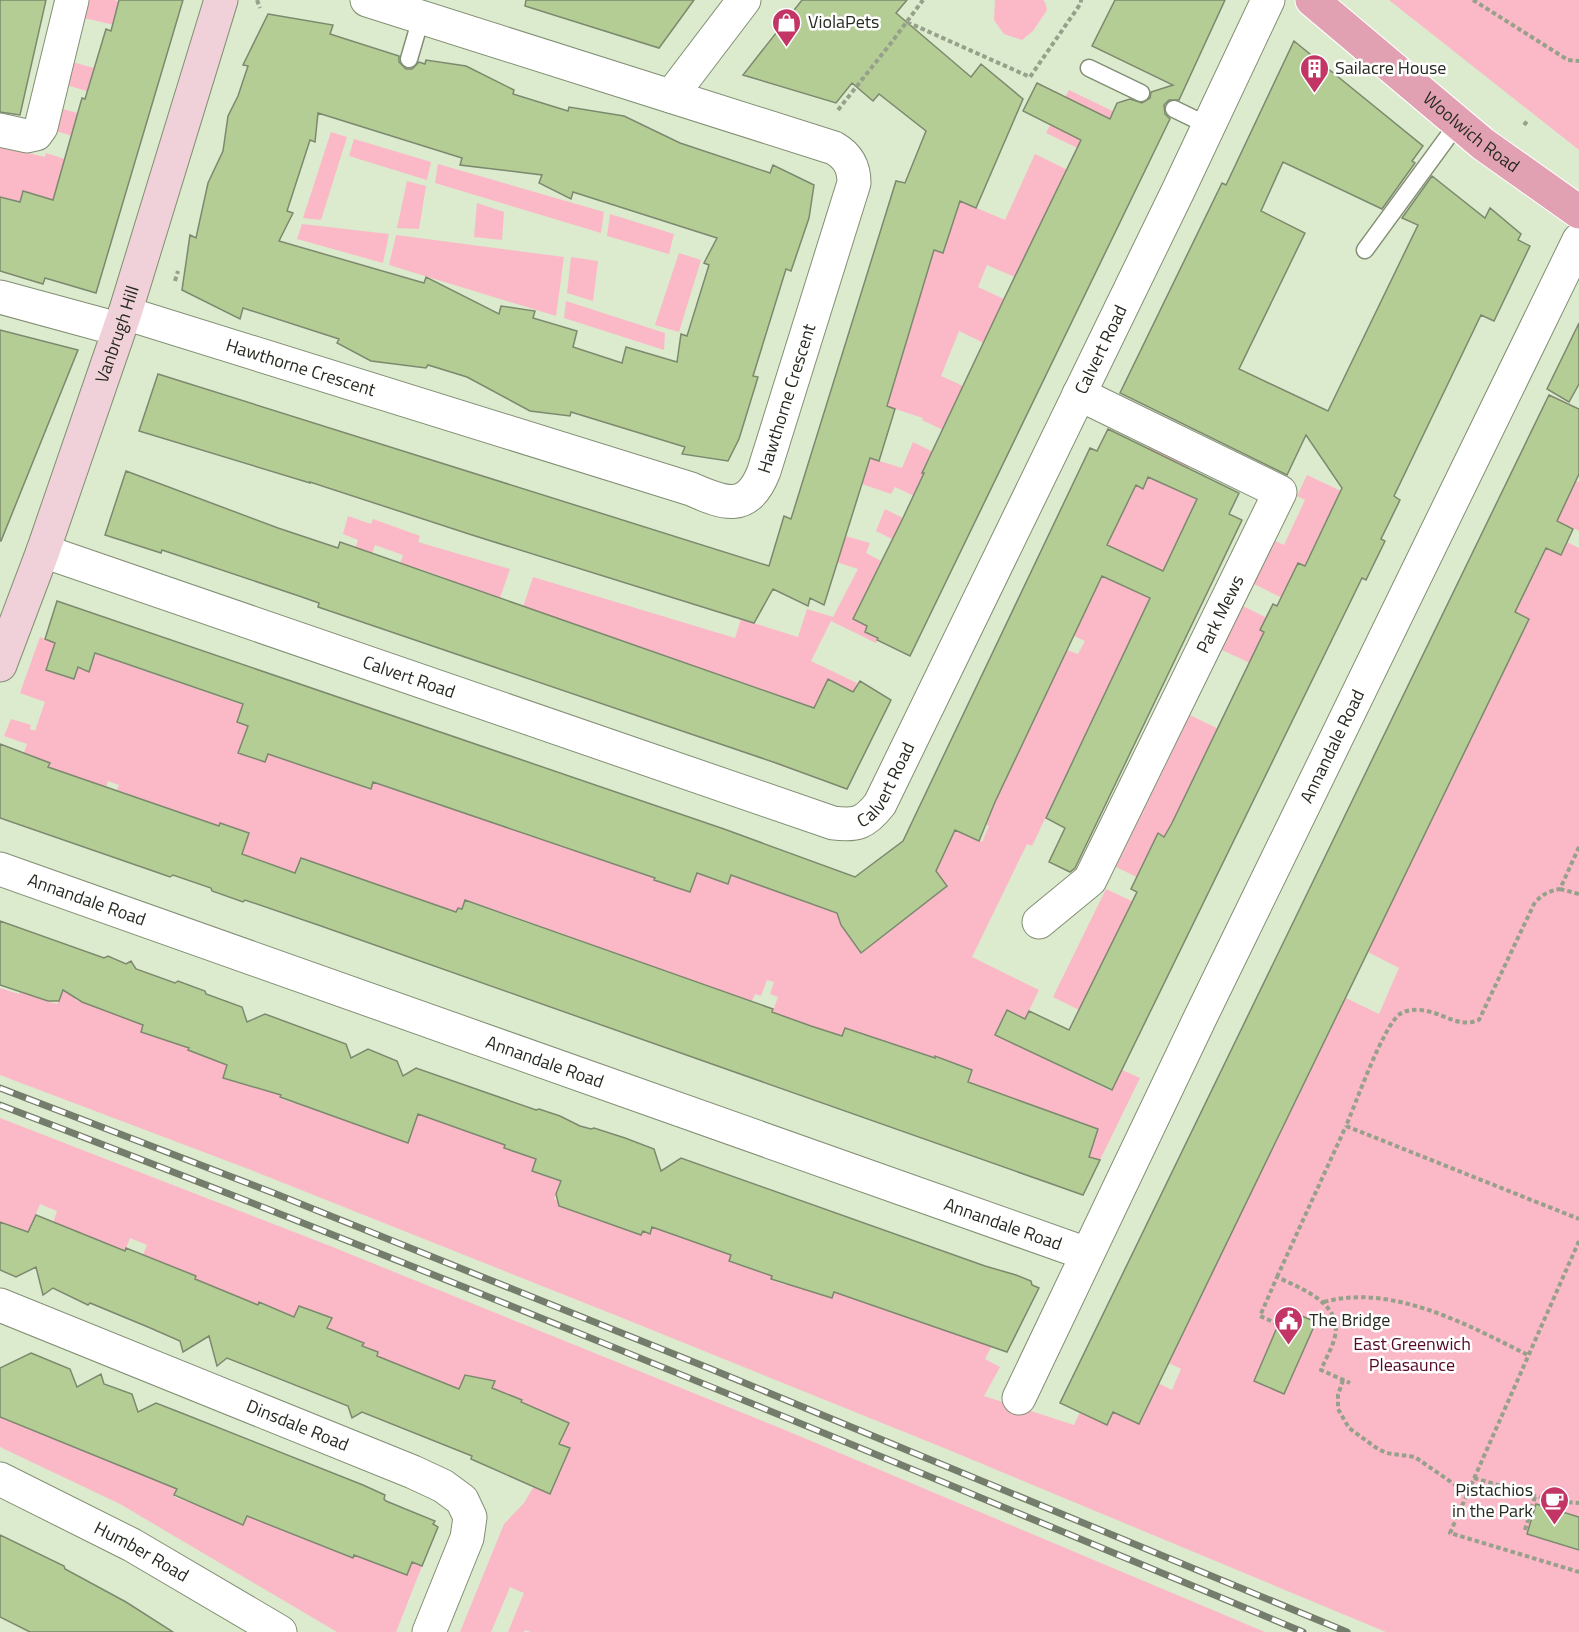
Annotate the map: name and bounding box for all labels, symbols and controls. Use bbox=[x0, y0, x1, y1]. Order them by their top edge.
shop icon: ViolaPets bbox=[771, 6, 803, 48]
place label: ViolaPets bbox=[808, 8, 879, 35]
building icon: Sailacre House bbox=[1298, 52, 1330, 94]
place label: Sailacre House bbox=[1335, 54, 1446, 81]
street label: Woolwich Road bbox=[1417, 85, 1525, 179]
street label: Vanbrugh Hill bbox=[88, 282, 146, 386]
street label: Calvert Road bbox=[1067, 300, 1134, 399]
street label: Hawthorne Crescent bbox=[750, 320, 822, 477]
street label: Hawthorne Crescent bbox=[223, 331, 380, 403]
street label: Park Mews bbox=[1189, 570, 1250, 658]
street label: Calvert Road bbox=[359, 648, 459, 705]
street label: Annandale Road bbox=[1293, 685, 1371, 808]
street label: Calvert Road bbox=[852, 737, 921, 834]
street label: Annandale Road bbox=[24, 866, 150, 933]
street label: Annandale Road bbox=[482, 1028, 608, 1095]
street label: Annandale Road bbox=[940, 1190, 1066, 1257]
public building icon: The Bridge bbox=[1272, 1304, 1304, 1346]
place label: The Bridge bbox=[1309, 1306, 1390, 1333]
park label: East Greenwich Pleasaunce bbox=[1353, 1330, 1471, 1378]
street label: Dinsdale Road bbox=[242, 1392, 353, 1458]
place label: Pistachios in the Park bbox=[1452, 1476, 1533, 1524]
cafe icon: Pistachios in the Park bbox=[1538, 1484, 1570, 1526]
street label: Humber Road bbox=[90, 1514, 194, 1588]

